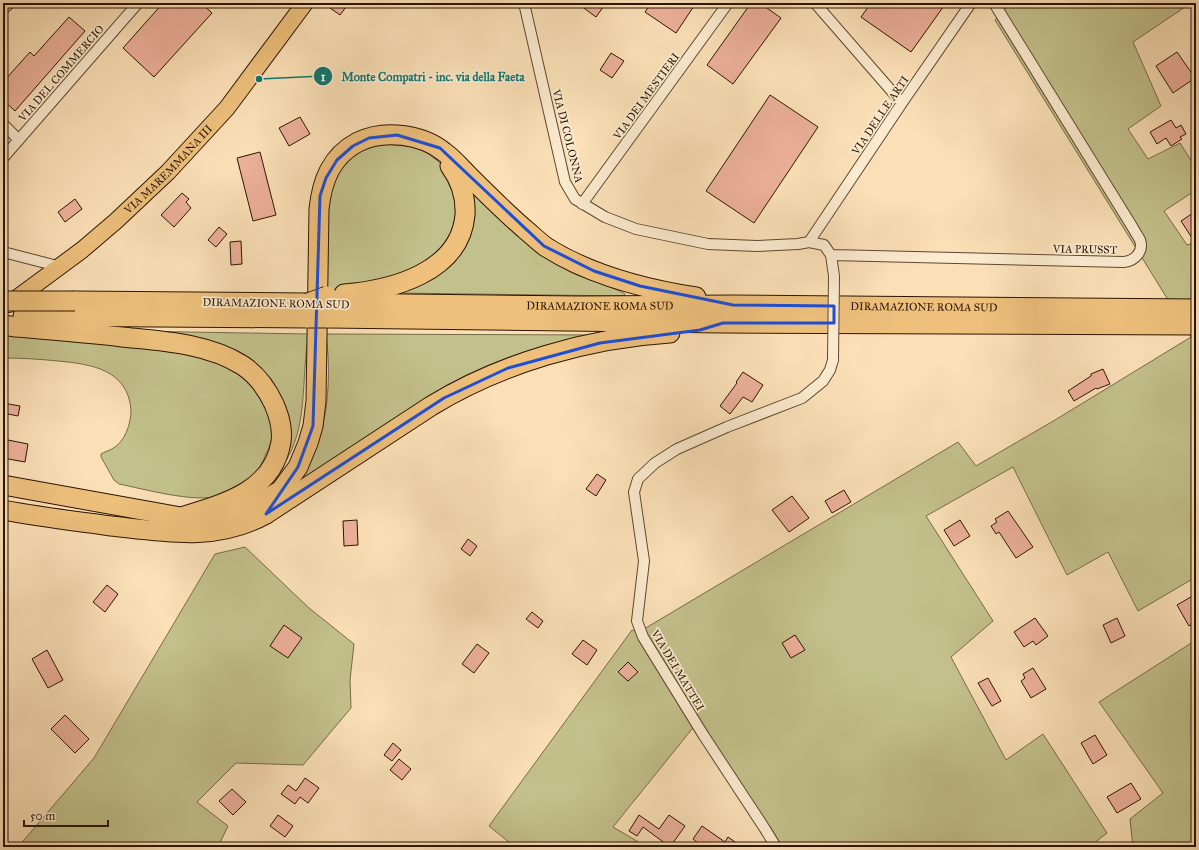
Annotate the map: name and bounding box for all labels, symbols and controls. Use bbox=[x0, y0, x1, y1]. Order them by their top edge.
street label: VIA DEL COMMERCIO bbox=[15, 23, 107, 125]
street label: VIA DEI MESTIERI bbox=[610, 50, 682, 143]
callout: Monte Compatri - inc. via della Faeta bbox=[313, 64, 532, 88]
text: 1 bbox=[321, 70, 326, 84]
text: Monte Compatri - inc. via della Faeta bbox=[341, 70, 525, 85]
street label: VIA DELLE ARTI bbox=[849, 73, 912, 158]
street label: VIA DI COLONNA bbox=[549, 87, 586, 185]
street label: VIA MAREMMANA III bbox=[121, 122, 215, 217]
street label: VIA PRUSST bbox=[1052, 242, 1118, 257]
street label: DIRAMAZIONE ROMA SUD bbox=[202, 296, 350, 311]
street label: DIRAMAZIONE ROMA SUD bbox=[526, 299, 674, 313]
street label: DIRAMAZIONE ROMA SUD bbox=[850, 300, 998, 314]
street label: VIA DEI MATTEI bbox=[648, 627, 707, 713]
scale bar bbox=[24, 802, 108, 828]
text: 50 m bbox=[30, 809, 55, 823]

